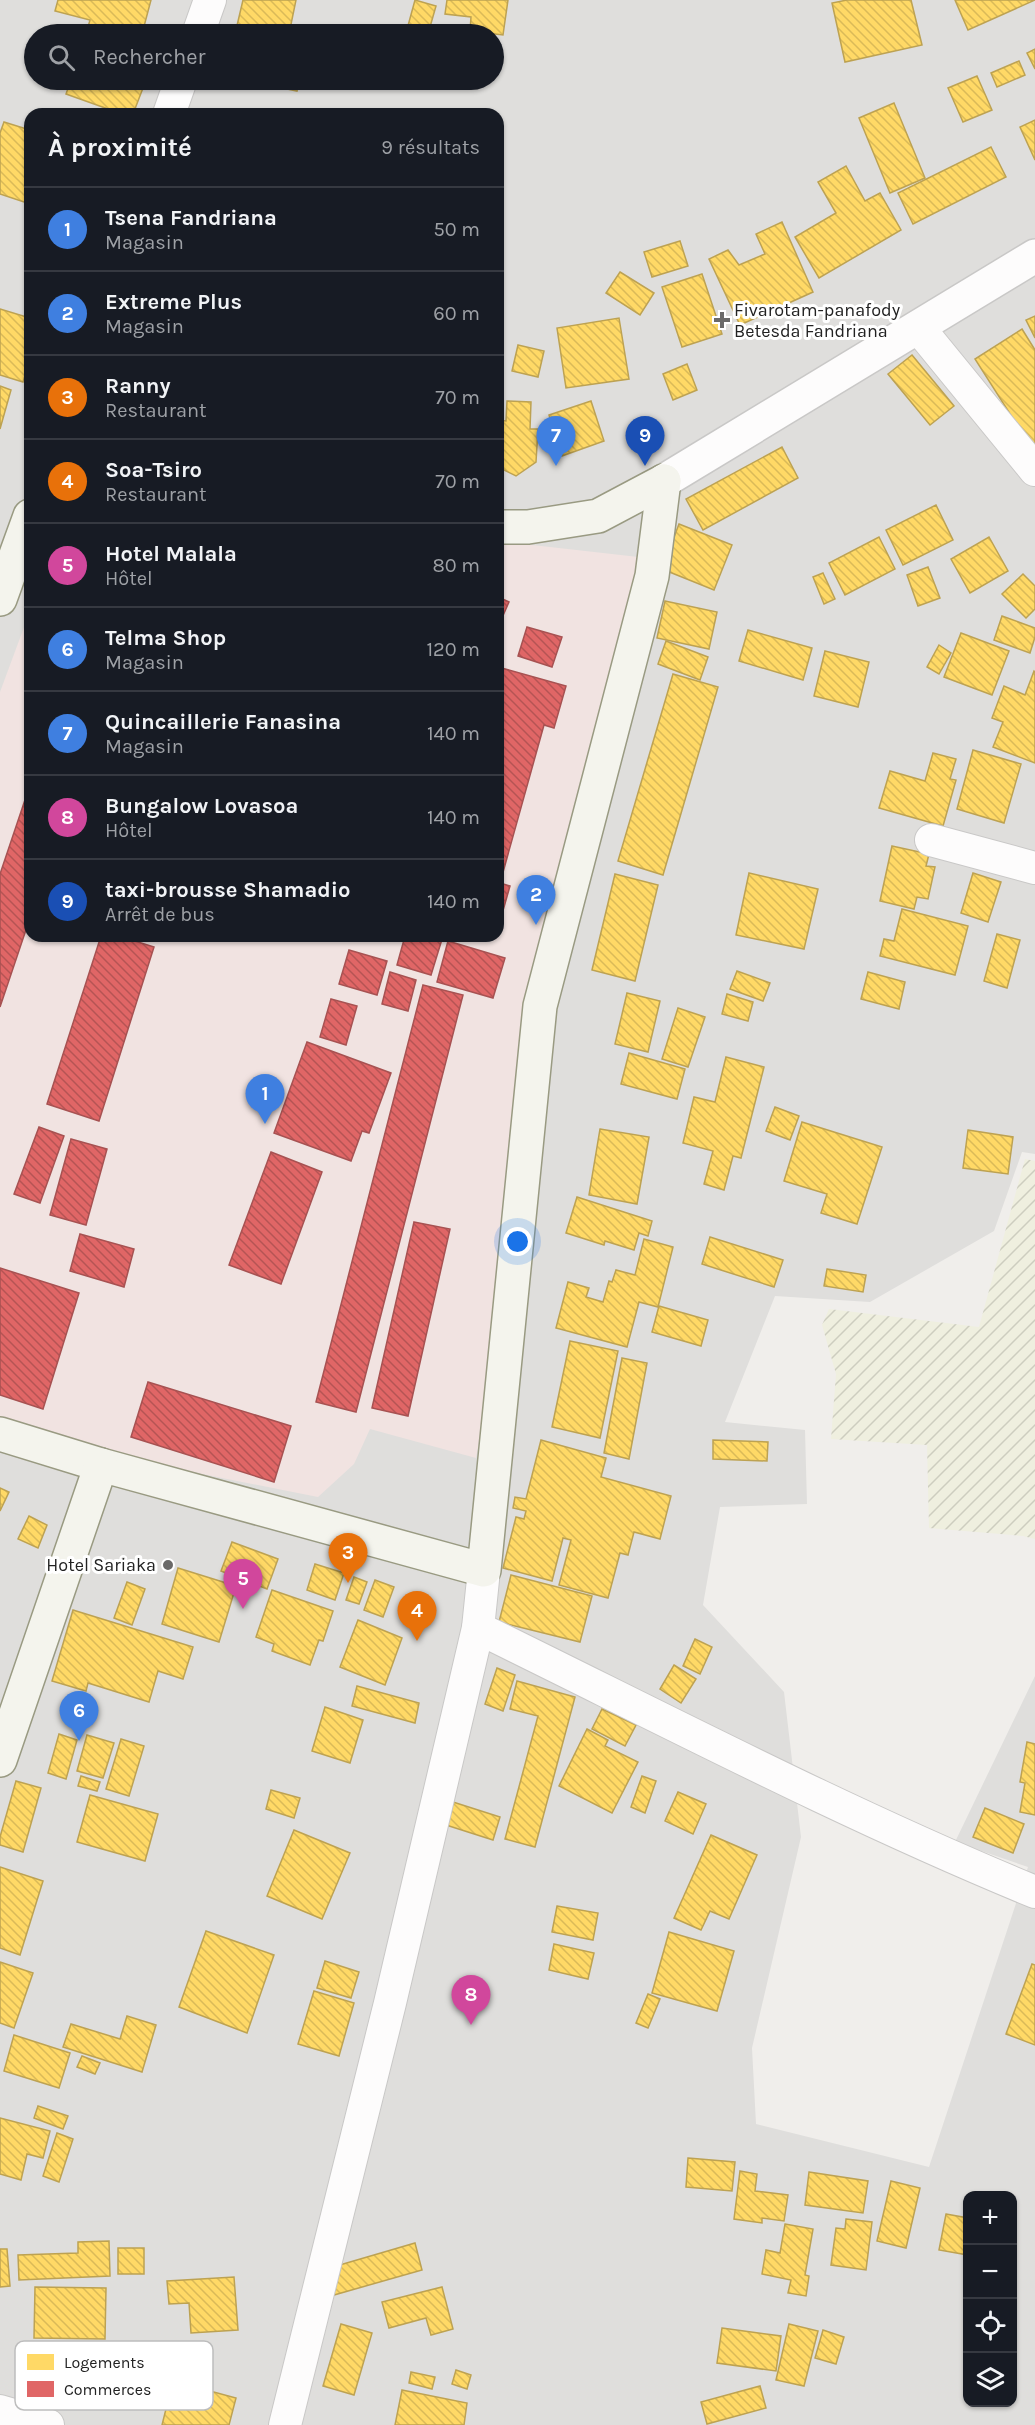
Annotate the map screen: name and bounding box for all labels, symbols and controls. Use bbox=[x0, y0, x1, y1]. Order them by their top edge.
search box bbox=[24, 24, 504, 90]
icon: search bbox=[45, 41, 78, 74]
text: Rechercher bbox=[93, 44, 206, 70]
text: À proximité bbox=[48, 132, 192, 163]
text: 9 résultats bbox=[381, 136, 480, 159]
text: Tsena Fandriana bbox=[105, 205, 277, 231]
text: 1 bbox=[64, 218, 71, 241]
text: 50 m bbox=[433, 218, 480, 241]
text: Magasin bbox=[105, 231, 184, 254]
text: Extreme Plus bbox=[105, 289, 242, 315]
place label: Fivarotam-panafody Betesda Fandriana bbox=[734, 299, 901, 342]
text: 2 bbox=[61, 302, 74, 325]
text: 60 m bbox=[433, 302, 480, 325]
marker: Fivarotam-panafody Betesda Fandriana bbox=[715, 313, 729, 327]
text: Magasin bbox=[105, 315, 184, 338]
text: Ranny bbox=[105, 373, 171, 399]
text: 3 bbox=[61, 386, 74, 409]
text: 70 m bbox=[435, 386, 480, 409]
text: Restaurant bbox=[105, 399, 207, 422]
pin: 7 bbox=[536, 416, 576, 466]
pin: 9 bbox=[626, 416, 664, 466]
text: Soa-Tsiro bbox=[105, 457, 202, 483]
text: 4 bbox=[62, 470, 73, 493]
text: 70 m bbox=[435, 470, 480, 493]
text: Restaurant bbox=[105, 483, 207, 506]
text: Hotel Malala bbox=[105, 541, 237, 567]
text: 5 bbox=[62, 554, 73, 577]
text: 80 m bbox=[432, 554, 480, 577]
text: Hôtel bbox=[105, 567, 153, 590]
text: Telma Shop bbox=[105, 625, 226, 651]
text: 6 bbox=[61, 638, 74, 661]
text: 120 m bbox=[426, 638, 480, 661]
text: Magasin bbox=[105, 651, 184, 674]
text: Quincaillerie Fanasina bbox=[105, 709, 341, 735]
text: 7 bbox=[63, 722, 72, 745]
text: 140 m bbox=[427, 722, 480, 745]
text: Magasin bbox=[105, 735, 184, 758]
text: Bungalow Lovasoa bbox=[105, 793, 298, 819]
text: 8 bbox=[61, 806, 74, 829]
text: 140 m bbox=[427, 806, 480, 829]
text: Hôtel bbox=[105, 819, 153, 842]
pin: 2 bbox=[516, 876, 556, 925]
text: taxi-brousse Shamadio bbox=[105, 877, 351, 903]
text: 9 bbox=[61, 890, 74, 913]
text: 140 m bbox=[427, 890, 480, 913]
text: Arrêt de bus bbox=[105, 903, 215, 926]
pin: 1 bbox=[246, 1074, 284, 1124]
your location bbox=[503, 1227, 532, 1256]
pin: 3 bbox=[328, 1534, 368, 1583]
place label: Hotel Sariaka bbox=[46, 1554, 156, 1576]
marker: Hotel Sariaka bbox=[161, 1558, 175, 1572]
pin: 5 bbox=[224, 1560, 262, 1609]
pin: 4 bbox=[398, 1592, 436, 1641]
pin: 6 bbox=[60, 1692, 98, 1741]
pin: 8 bbox=[452, 1976, 490, 2025]
map controls bbox=[963, 2191, 1017, 2407]
button: + bbox=[963, 2191, 1017, 2245]
button: − bbox=[963, 2245, 1017, 2299]
button: locate bbox=[963, 2299, 1017, 2353]
legend bbox=[15, 2341, 213, 2410]
text: Logements bbox=[64, 2353, 145, 2372]
button: layers bbox=[963, 2353, 1017, 2407]
text: Commerces bbox=[64, 2380, 151, 2399]

